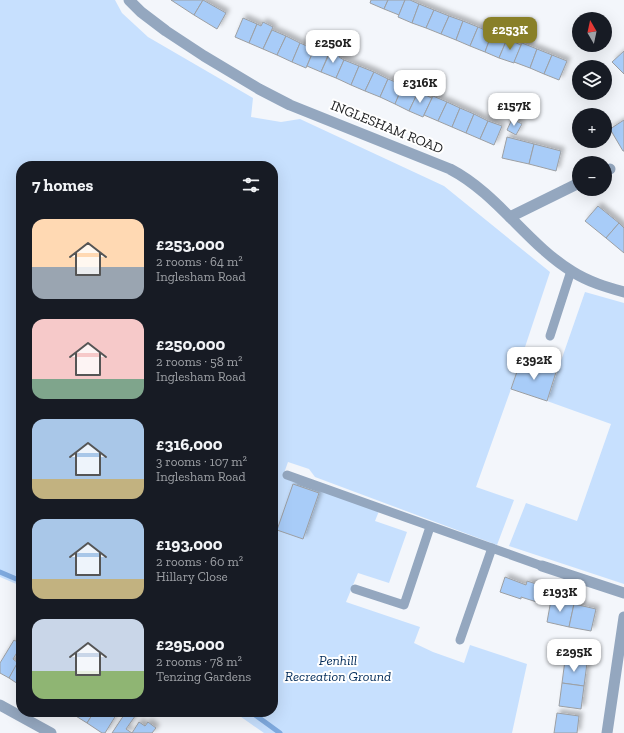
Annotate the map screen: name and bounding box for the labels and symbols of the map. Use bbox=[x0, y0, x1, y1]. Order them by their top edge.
north arrow bbox=[572, 12, 612, 52]
pin: £253K bbox=[482, 17, 538, 51]
pin: £250K bbox=[305, 30, 361, 64]
pin: £316K bbox=[392, 70, 448, 104]
pin: £157K bbox=[486, 93, 542, 127]
street label: INGLESHAM ROAD bbox=[328, 97, 446, 157]
pin: £392K bbox=[506, 347, 562, 381]
pin: £193K bbox=[532, 579, 588, 613]
pin: £295K bbox=[546, 639, 602, 673]
park label: Penhill Recreation Ground bbox=[285, 652, 391, 685]

